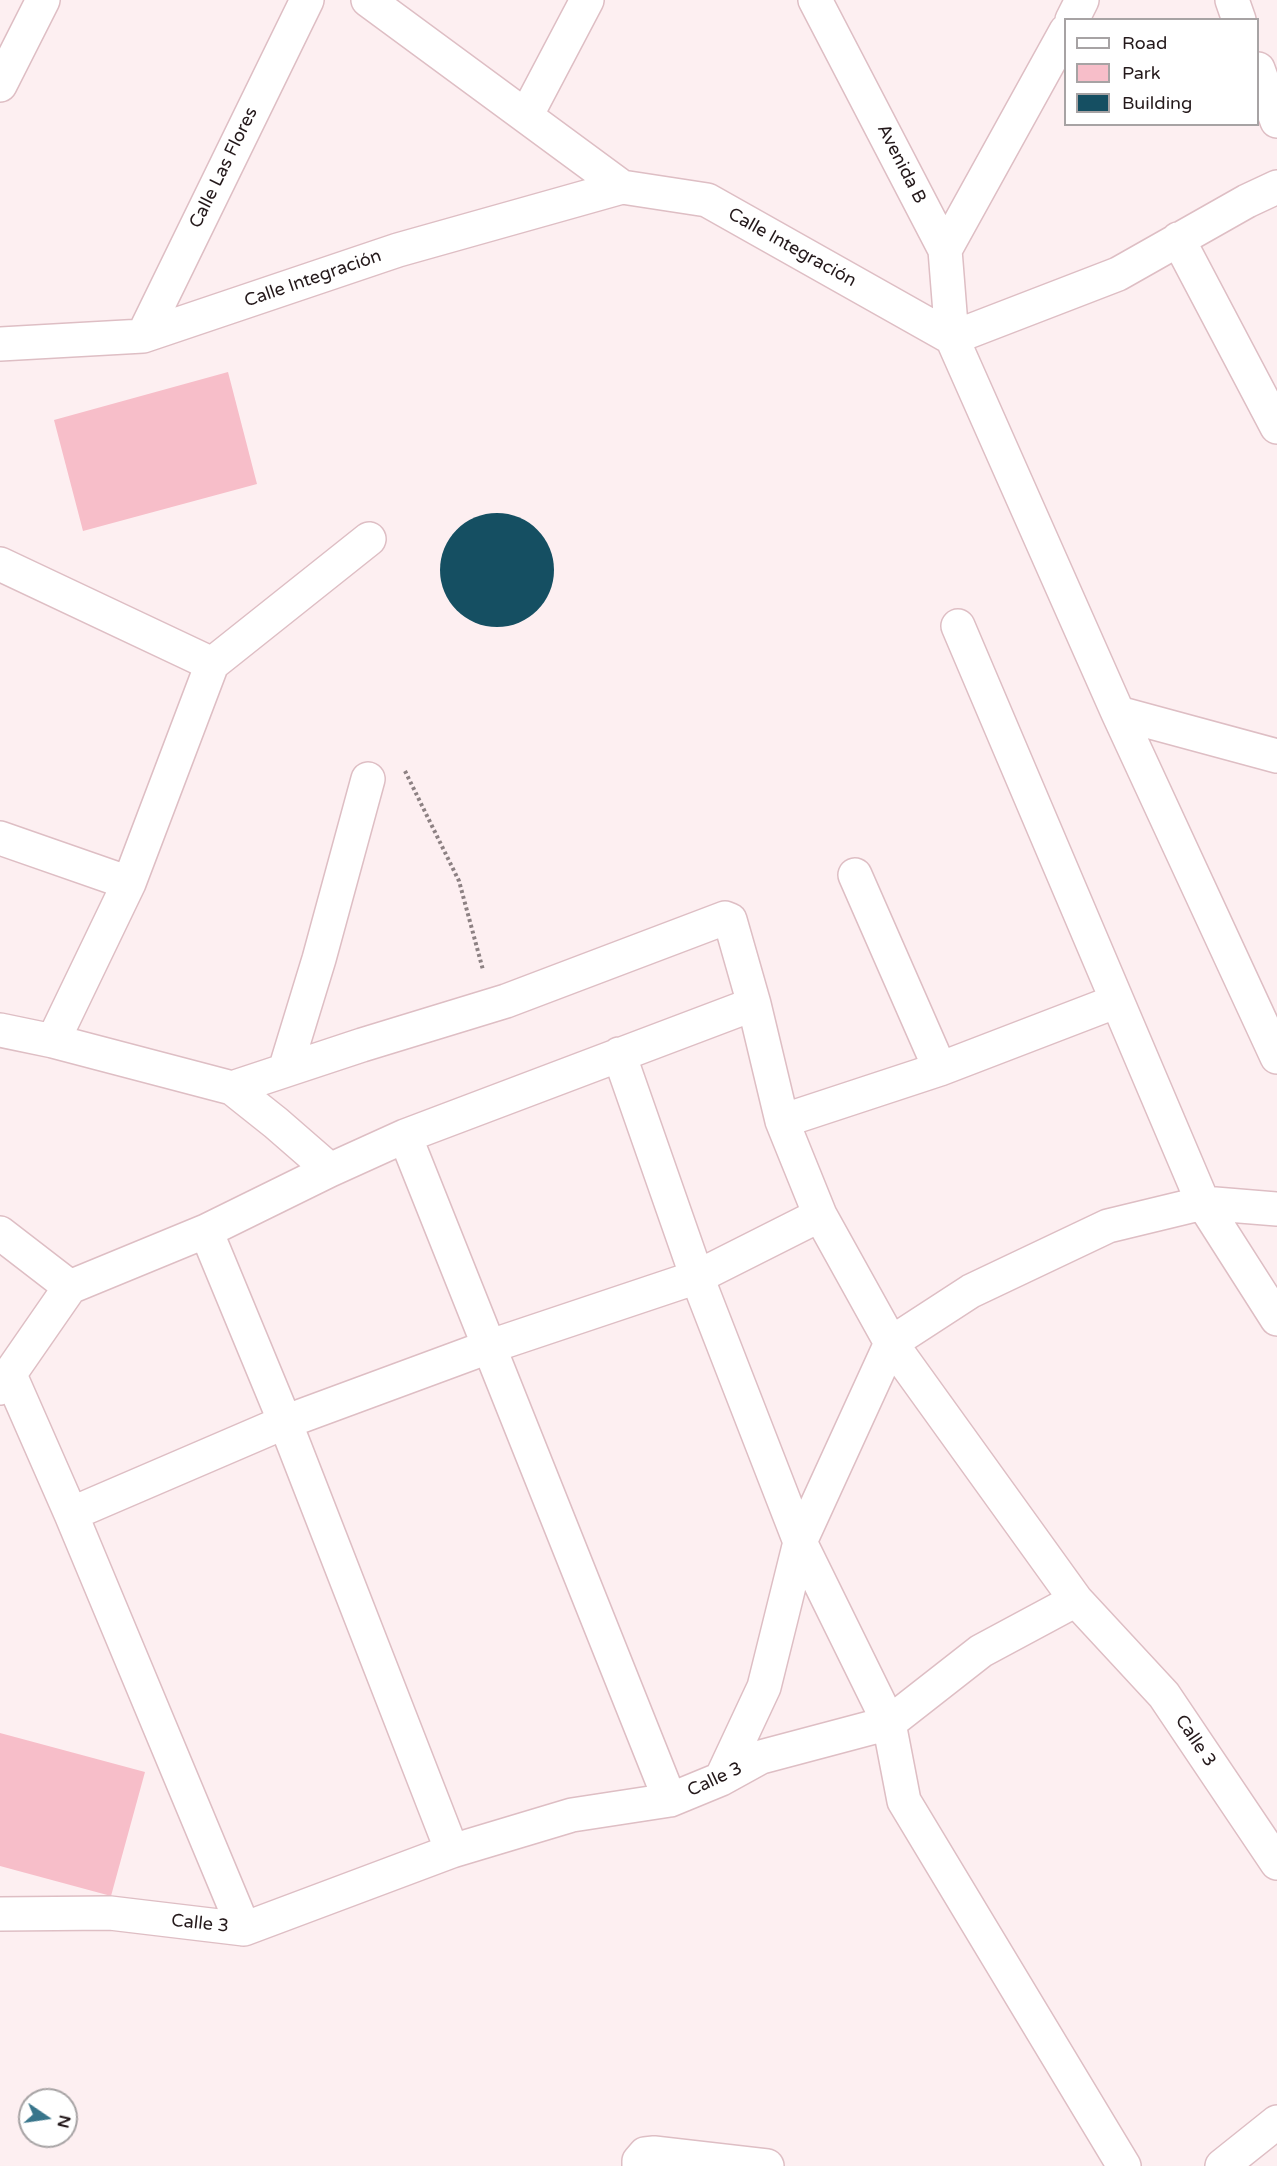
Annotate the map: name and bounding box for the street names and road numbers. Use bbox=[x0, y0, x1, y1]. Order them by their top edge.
street label: Calle Las Flores bbox=[185, 104, 263, 232]
street label: Avenida B bbox=[872, 121, 930, 207]
street label: Calle Integración bbox=[724, 204, 860, 292]
street label: Calle Integración bbox=[242, 245, 384, 313]
street label: Calle 3 bbox=[1170, 1711, 1220, 1771]
street label: Calle 3 bbox=[684, 1758, 746, 1802]
street label: Calle 3 bbox=[170, 1910, 230, 1938]

